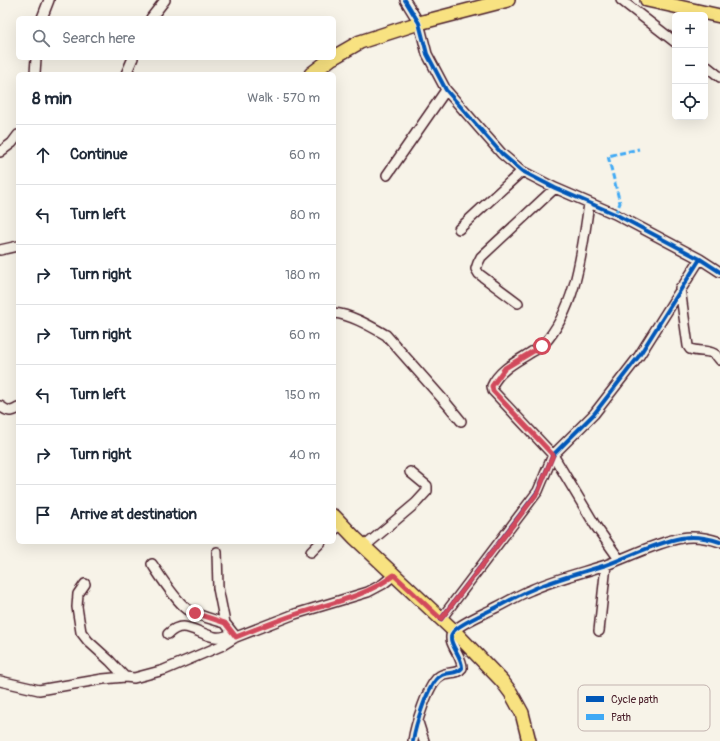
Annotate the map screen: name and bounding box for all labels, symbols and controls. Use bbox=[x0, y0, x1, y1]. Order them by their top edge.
map controls bbox=[672, 12, 708, 120]
button: + bbox=[672, 12, 708, 48]
search box bbox=[16, 16, 336, 60]
icon: search bbox=[30, 27, 52, 49]
text: Search here bbox=[62, 29, 135, 48]
button: − bbox=[672, 48, 708, 84]
button: locate bbox=[672, 84, 708, 120]
text: 8 min bbox=[32, 88, 72, 109]
text: Walk · 570 m bbox=[247, 90, 320, 106]
icon: ahead bbox=[32, 144, 54, 166]
text: Continue bbox=[70, 145, 128, 164]
text: 60 m bbox=[289, 147, 320, 163]
icon: left bbox=[32, 204, 54, 226]
text: Turn left bbox=[70, 205, 126, 224]
text: 80 m bbox=[290, 207, 320, 223]
icon: right bbox=[32, 264, 54, 286]
text: Turn right bbox=[70, 265, 131, 284]
text: 180 m bbox=[285, 267, 320, 283]
icon: right bbox=[32, 324, 54, 346]
text: Turn right bbox=[70, 325, 131, 344]
text: 60 m bbox=[289, 327, 320, 343]
route start bbox=[533, 337, 551, 355]
icon: left bbox=[32, 384, 54, 406]
text: Turn left bbox=[70, 385, 126, 404]
text: 150 m bbox=[285, 387, 320, 403]
icon: right bbox=[32, 444, 54, 466]
text: Turn right bbox=[70, 445, 131, 464]
text: 40 m bbox=[289, 447, 320, 463]
icon: arrive bbox=[32, 504, 54, 526]
text: Arrive at destination bbox=[70, 505, 197, 524]
route end bbox=[186, 604, 204, 622]
legend bbox=[578, 685, 710, 731]
text: Cycle path bbox=[611, 693, 658, 706]
text: Path bbox=[611, 711, 631, 724]

